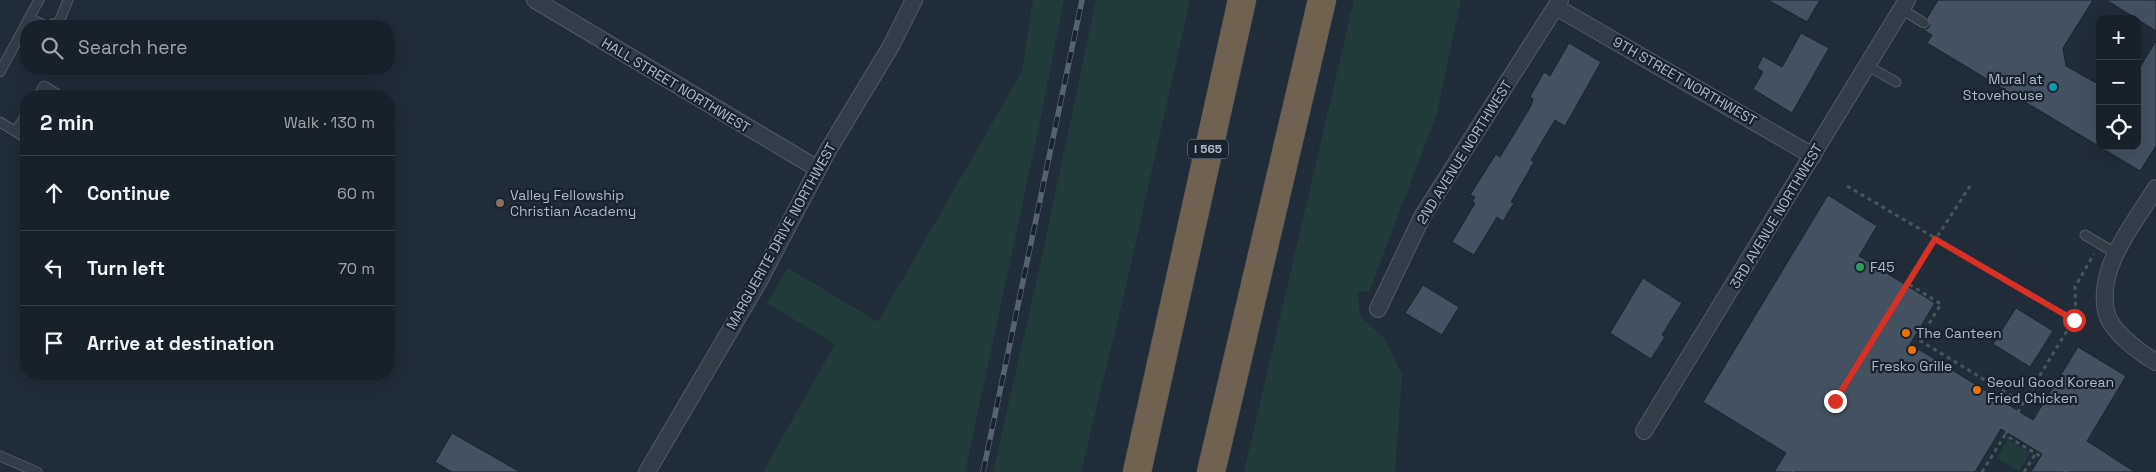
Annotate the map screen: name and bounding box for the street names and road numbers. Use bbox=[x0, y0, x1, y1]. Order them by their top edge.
street label: 9TH STREET NORTHWEST bbox=[1610, 32, 1760, 130]
street label: HALL STREET NORTHWEST bbox=[598, 33, 754, 137]
street label: 2ND AVENUE NORTHWEST bbox=[1412, 77, 1516, 227]
street label: MARGUERITE DRIVE NORTHWEST bbox=[722, 139, 840, 333]
road number: I 565 bbox=[1188, 140, 1228, 158]
street label: 3RD AVENUE NORTHWEST bbox=[1726, 140, 1826, 292]

